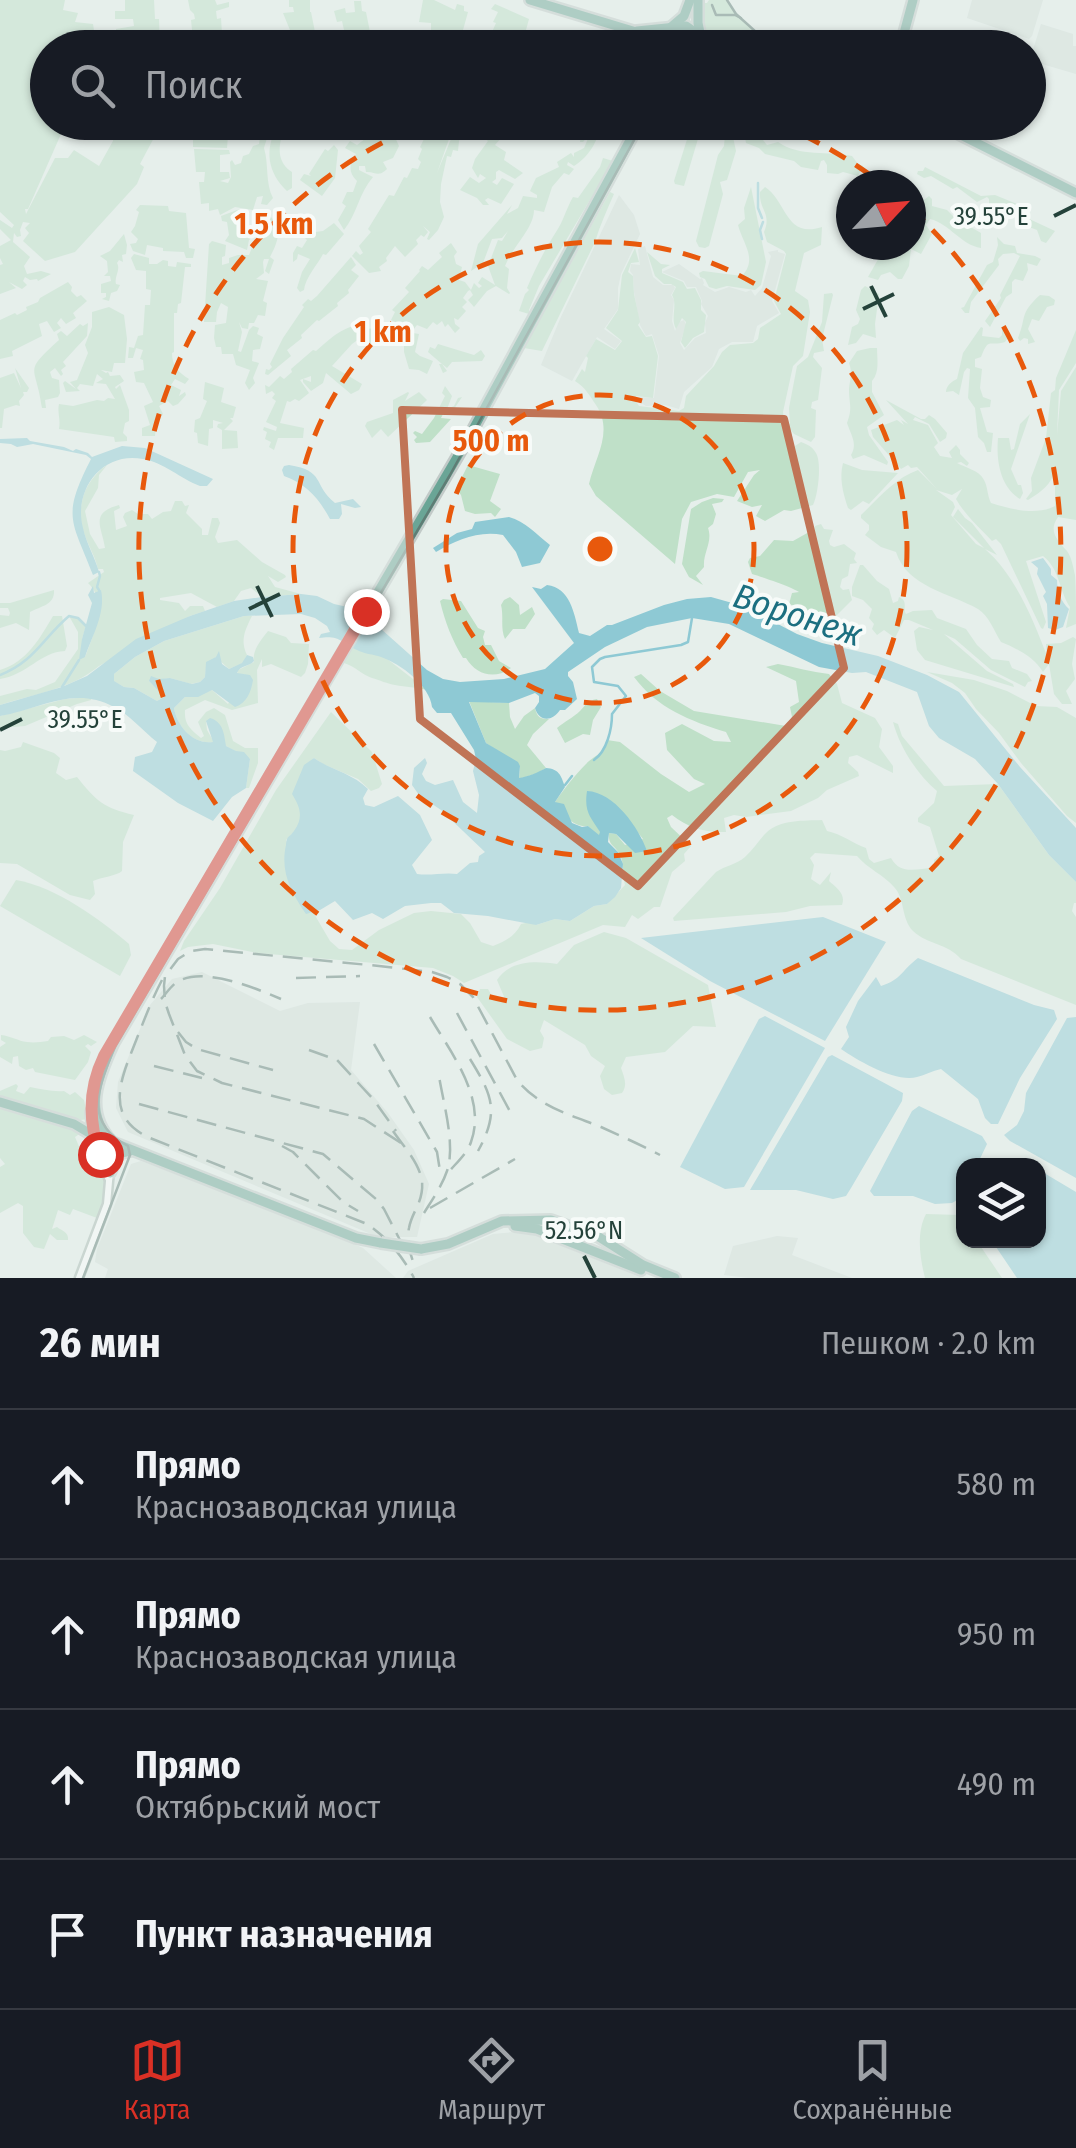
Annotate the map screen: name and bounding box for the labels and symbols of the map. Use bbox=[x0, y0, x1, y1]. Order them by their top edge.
north arrow bbox=[836, 170, 926, 260]
text: 39.55°E bbox=[954, 202, 1028, 232]
text: 1.5 km bbox=[235, 206, 314, 242]
text: 1 km bbox=[354, 314, 412, 350]
text: 500 m bbox=[453, 423, 529, 459]
centre of rings bbox=[582, 531, 618, 567]
water label: Воронеж bbox=[728, 574, 868, 656]
route end bbox=[344, 589, 390, 635]
text: 39.55°E bbox=[48, 705, 122, 735]
route start bbox=[78, 1132, 124, 1178]
text: 52.56°N bbox=[545, 1216, 623, 1246]

